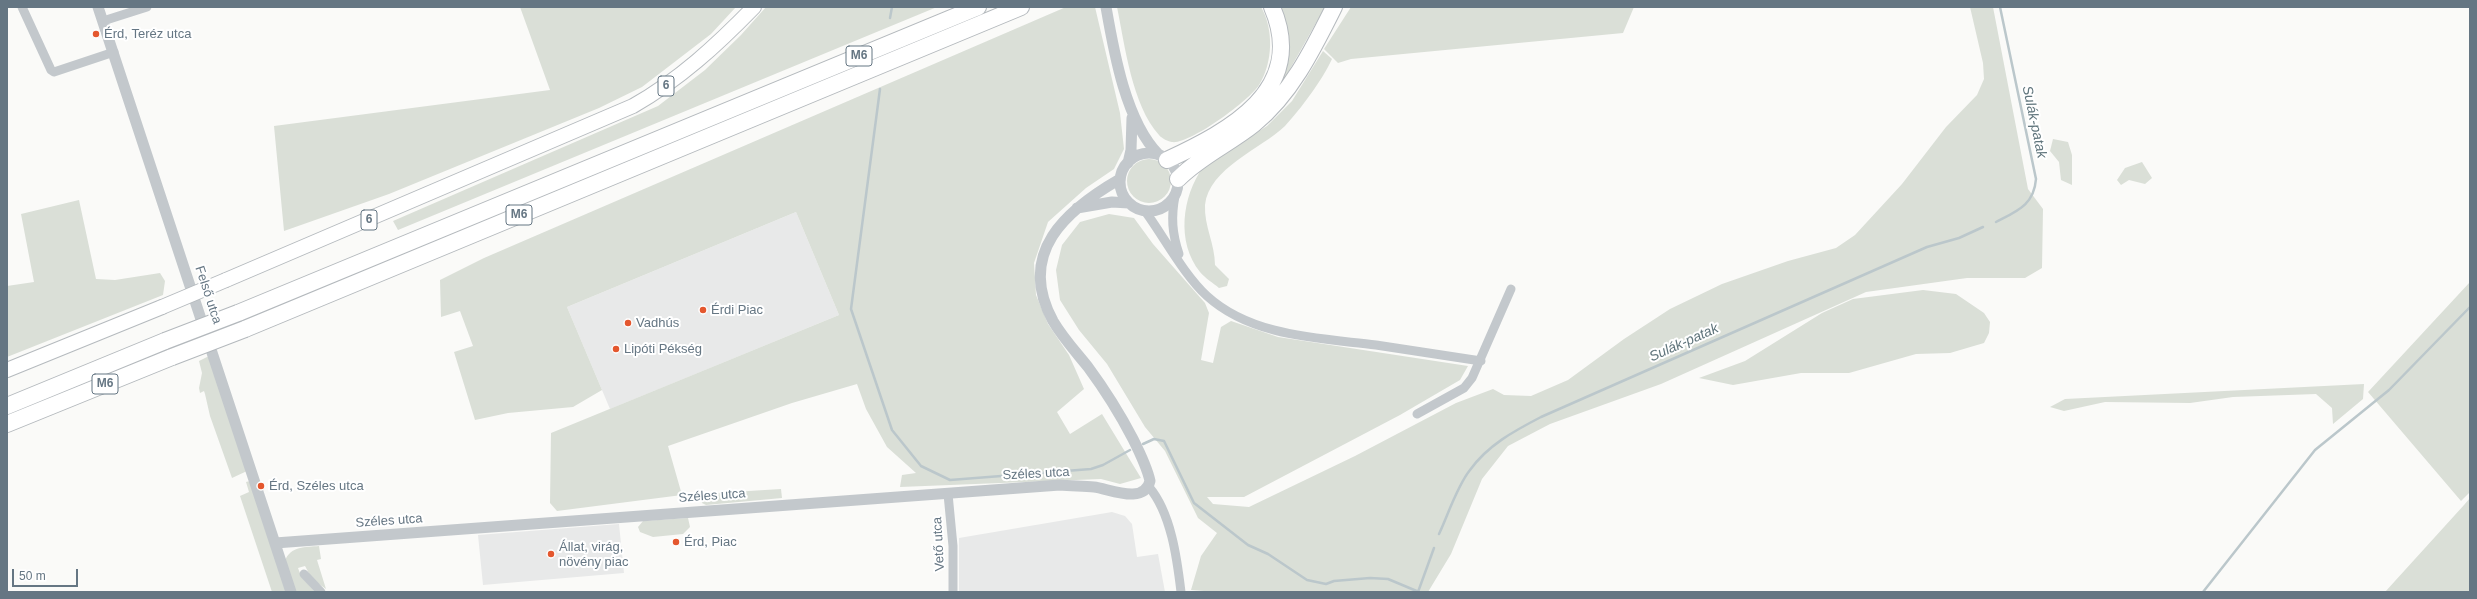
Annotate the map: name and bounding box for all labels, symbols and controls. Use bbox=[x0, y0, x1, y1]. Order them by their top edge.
place label: Érd, Teréz utca bbox=[104, 26, 191, 42]
marker: Érd, Teréz utca bbox=[91, 29, 101, 39]
road number: M6 bbox=[846, 46, 872, 66]
road number: 6 bbox=[658, 76, 674, 96]
water label: Sulák-patak bbox=[2018, 84, 2050, 160]
road number: M6 bbox=[506, 205, 532, 225]
road number: 6 bbox=[361, 210, 377, 230]
street label: Felső utca bbox=[191, 264, 225, 326]
place label: Érdi Piac bbox=[711, 302, 763, 318]
marker: Érdi Piac bbox=[698, 305, 708, 315]
place label: Vadhús bbox=[636, 315, 679, 331]
marker: Vadhús bbox=[623, 318, 633, 328]
water label: Sulák-patak bbox=[1647, 320, 1721, 366]
place label: Lipóti Pékség bbox=[624, 341, 702, 357]
marker: Lipóti Pékség bbox=[611, 344, 621, 354]
road number: M6 bbox=[92, 374, 118, 394]
street label: Széles utca bbox=[1002, 464, 1070, 484]
place label: Érd, Széles utca bbox=[269, 478, 364, 494]
marker: Érd, Széles utca bbox=[256, 481, 266, 491]
street label: Széles utca bbox=[678, 486, 746, 506]
street label: Széles utca bbox=[355, 511, 423, 531]
street label: Vető utca bbox=[930, 517, 948, 571]
place label: Érd, Piac bbox=[684, 534, 737, 550]
marker: Érd, Piac bbox=[671, 537, 681, 547]
place label: Állat, virág, növény piac bbox=[559, 539, 628, 570]
marker: Állat, virág, növény piac bbox=[546, 549, 556, 559]
scale bar bbox=[14, 561, 80, 587]
text: 50 m bbox=[19, 569, 46, 583]

